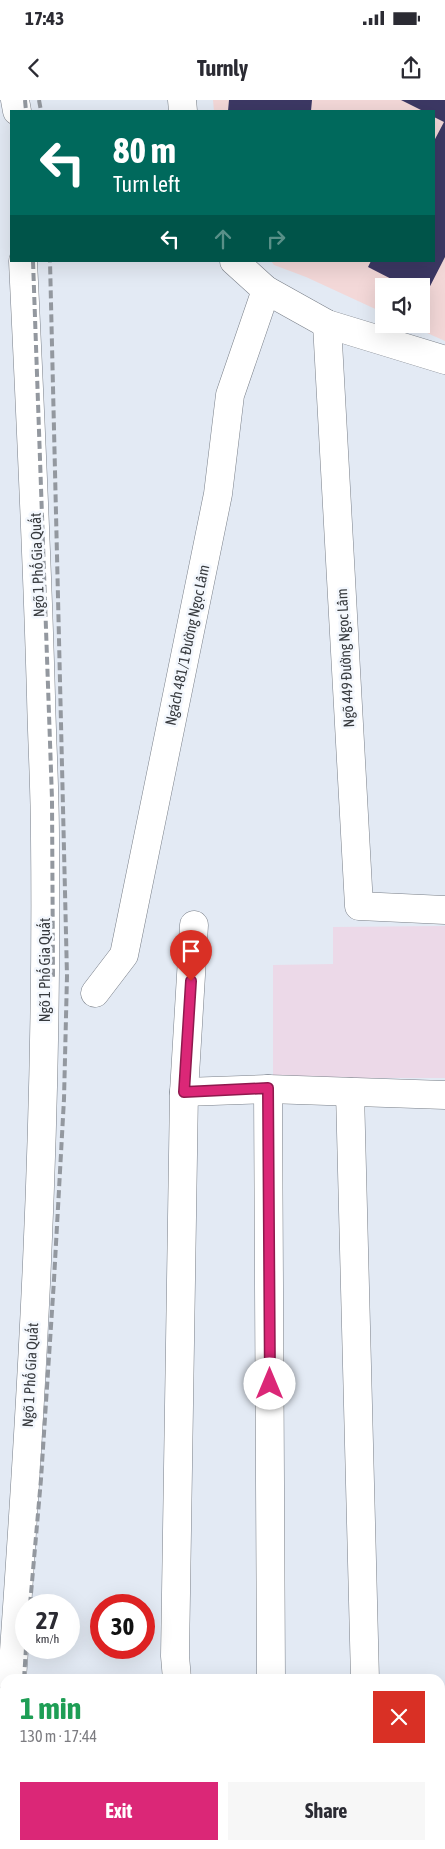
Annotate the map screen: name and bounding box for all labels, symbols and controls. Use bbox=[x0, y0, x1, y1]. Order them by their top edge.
text: 17:43 bbox=[25, 7, 64, 29]
icon: back bbox=[20, 54, 48, 82]
icon: share bbox=[397, 54, 425, 82]
text: Turnly bbox=[197, 55, 248, 81]
icon: left bbox=[30, 130, 95, 195]
text: 80 m bbox=[113, 130, 176, 170]
text: Turn left bbox=[113, 171, 180, 197]
icon: left bbox=[156, 225, 184, 253]
icon: ahead bbox=[209, 225, 237, 253]
icon: right bbox=[262, 225, 290, 253]
map controls bbox=[375, 278, 430, 333]
button: sound bbox=[375, 278, 430, 333]
street label: Ngõ 1 Phố Gia Quất bbox=[27, 512, 47, 618]
street label: Ngách 481/1 Đường Ngọc Lâm bbox=[162, 563, 212, 727]
street label: Ngõ 449 Đường Ngọc Lâm bbox=[333, 588, 357, 728]
street label: Ngõ 1 Phố Gia Quất bbox=[36, 918, 53, 1022]
pin bbox=[170, 930, 212, 981]
icon: arrive bbox=[177, 937, 205, 965]
street label: Ngõ 1 Phố Gia Quất bbox=[19, 1322, 41, 1428]
position arrow bbox=[243, 1357, 295, 1409]
speed limit sign: 30 bbox=[90, 1594, 155, 1659]
text: 27 bbox=[36, 1606, 59, 1634]
text: km/h bbox=[36, 1632, 59, 1646]
text: 1 min bbox=[20, 1691, 81, 1725]
button: close bbox=[373, 1691, 425, 1743]
text: 130 m · 17:44 bbox=[20, 1727, 97, 1745]
button: Exit bbox=[20, 1782, 218, 1840]
button: Share bbox=[228, 1782, 425, 1840]

